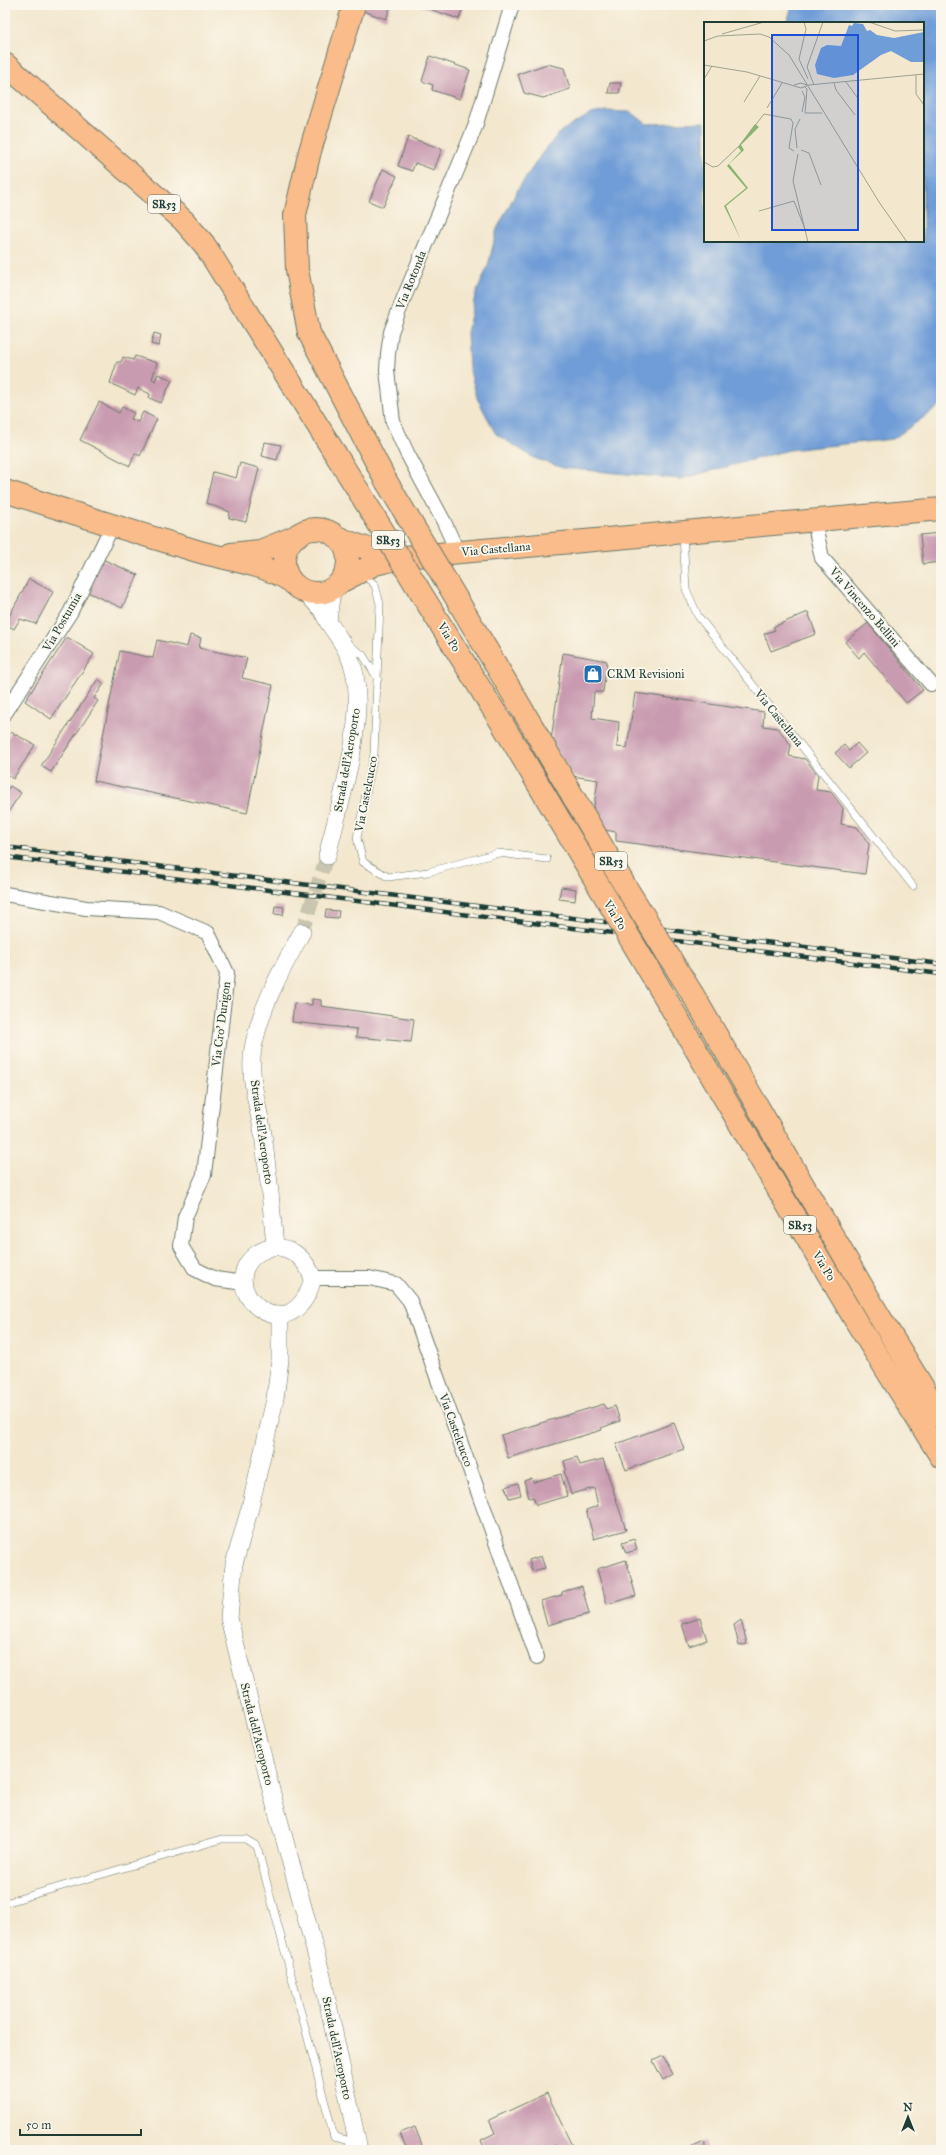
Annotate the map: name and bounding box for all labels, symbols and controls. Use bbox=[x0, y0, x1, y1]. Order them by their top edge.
inset map bbox=[704, 22, 924, 242]
road number: SR53 bbox=[148, 195, 180, 213]
street label: Via Rotonda bbox=[393, 248, 429, 312]
road number: SR53 bbox=[372, 531, 404, 549]
street label: Via Castellana bbox=[460, 539, 532, 559]
street label: Via Vincenzo Bellini bbox=[826, 564, 904, 650]
street label: Via Postumia bbox=[39, 589, 85, 655]
street label: Via Po bbox=[434, 619, 463, 654]
shop icon: CRM Revisioni bbox=[582, 663, 604, 685]
place label: CRM Revisioni bbox=[607, 667, 685, 681]
street label: Via Castellana bbox=[751, 686, 807, 750]
street label: Strada dell'Aeroporto bbox=[331, 707, 363, 813]
street label: Via Castelcucco bbox=[352, 755, 380, 834]
road number: SR53 bbox=[595, 852, 627, 870]
street label: Via Po bbox=[600, 897, 629, 932]
street label: Via Cro' Durigon bbox=[209, 980, 234, 1068]
street label: Strada dell'Aeroporto bbox=[248, 1079, 276, 1185]
road number: SR53 bbox=[784, 1216, 816, 1234]
street label: Via Po bbox=[809, 1248, 838, 1283]
street label: Via Castelcucco bbox=[436, 1390, 476, 1469]
street label: Strada dell'Aeroporto bbox=[238, 1681, 276, 1787]
street label: Strada dell'Aeroporto bbox=[319, 1995, 355, 2101]
north arrow bbox=[888, 2097, 928, 2137]
text: N bbox=[903, 2101, 913, 2114]
scale bar bbox=[20, 2111, 141, 2137]
text: 50 m bbox=[26, 2118, 51, 2132]

